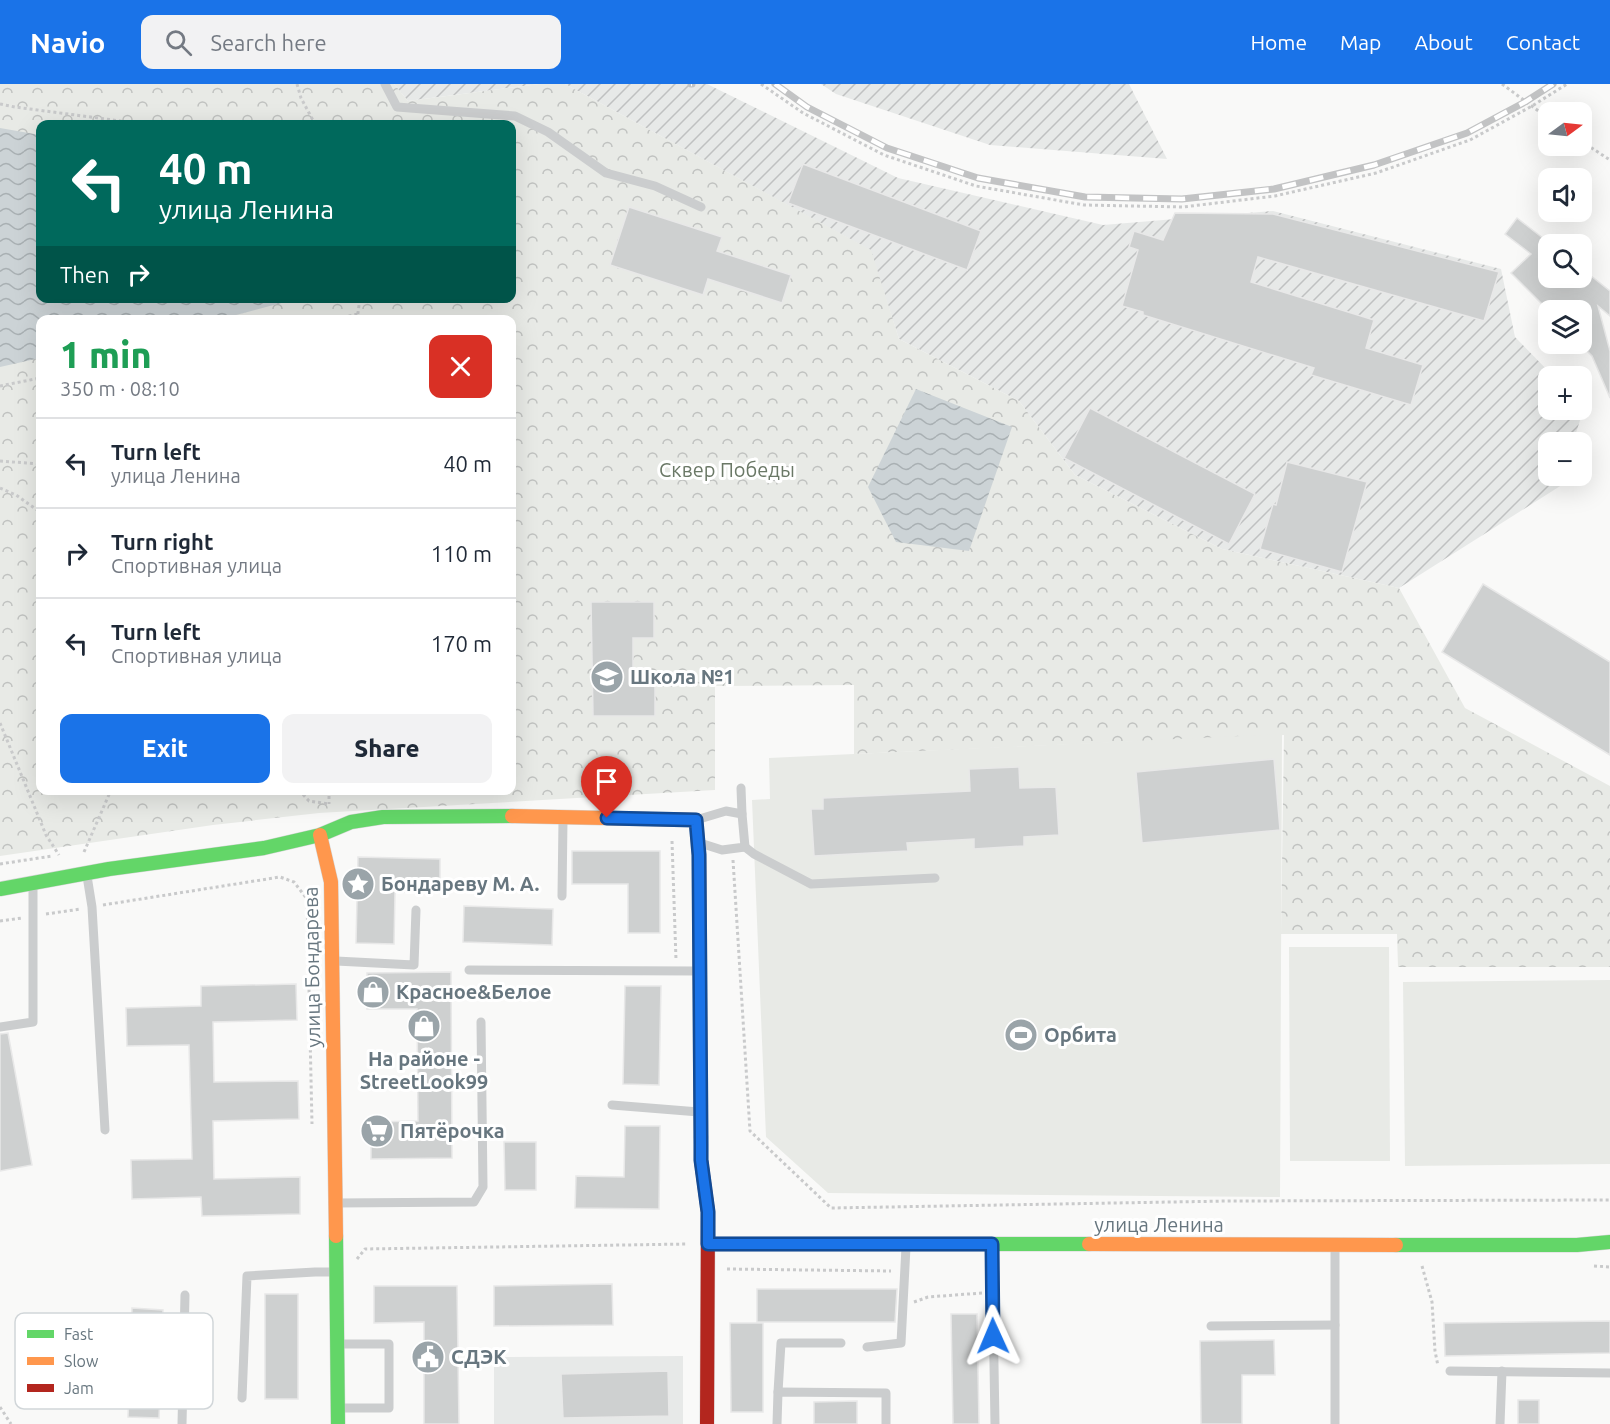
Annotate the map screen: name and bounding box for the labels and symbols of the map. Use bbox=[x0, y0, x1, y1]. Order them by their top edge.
north arrow bbox=[1538, 102, 1592, 156]
park label: Сквер Победы bbox=[659, 458, 795, 481]
school or university icon: Школа №1 bbox=[589, 659, 625, 695]
place label: Школа №1 bbox=[630, 665, 734, 688]
pin bbox=[581, 756, 632, 818]
place icon: Бондареву М. А. bbox=[340, 866, 376, 902]
place label: Бондареву М. А. bbox=[381, 872, 539, 895]
street label: улица Бондарева bbox=[299, 886, 324, 1048]
shop icon: Красное&Белое bbox=[355, 974, 391, 1010]
place label: Красное&Белое bbox=[396, 980, 551, 1003]
shop icon: На районе - StreetLook99 bbox=[406, 1008, 442, 1044]
sports icon: Орбита bbox=[1003, 1017, 1039, 1053]
place label: Орбита bbox=[1044, 1023, 1117, 1046]
place label: На районе - StreetLook99 bbox=[360, 1047, 488, 1093]
supermarket icon: Пятёрочка bbox=[359, 1113, 395, 1149]
place label: Пятёрочка bbox=[400, 1119, 505, 1142]
street label: улица Ленина bbox=[1094, 1213, 1224, 1236]
position arrow bbox=[961, 1304, 1025, 1368]
legend bbox=[15, 1313, 213, 1409]
text: Fast bbox=[64, 1325, 94, 1343]
public building icon: СДЭК bbox=[410, 1339, 446, 1375]
place label: СДЭК bbox=[451, 1345, 507, 1368]
text: Slow bbox=[64, 1352, 99, 1370]
text: Jam bbox=[64, 1379, 94, 1397]

